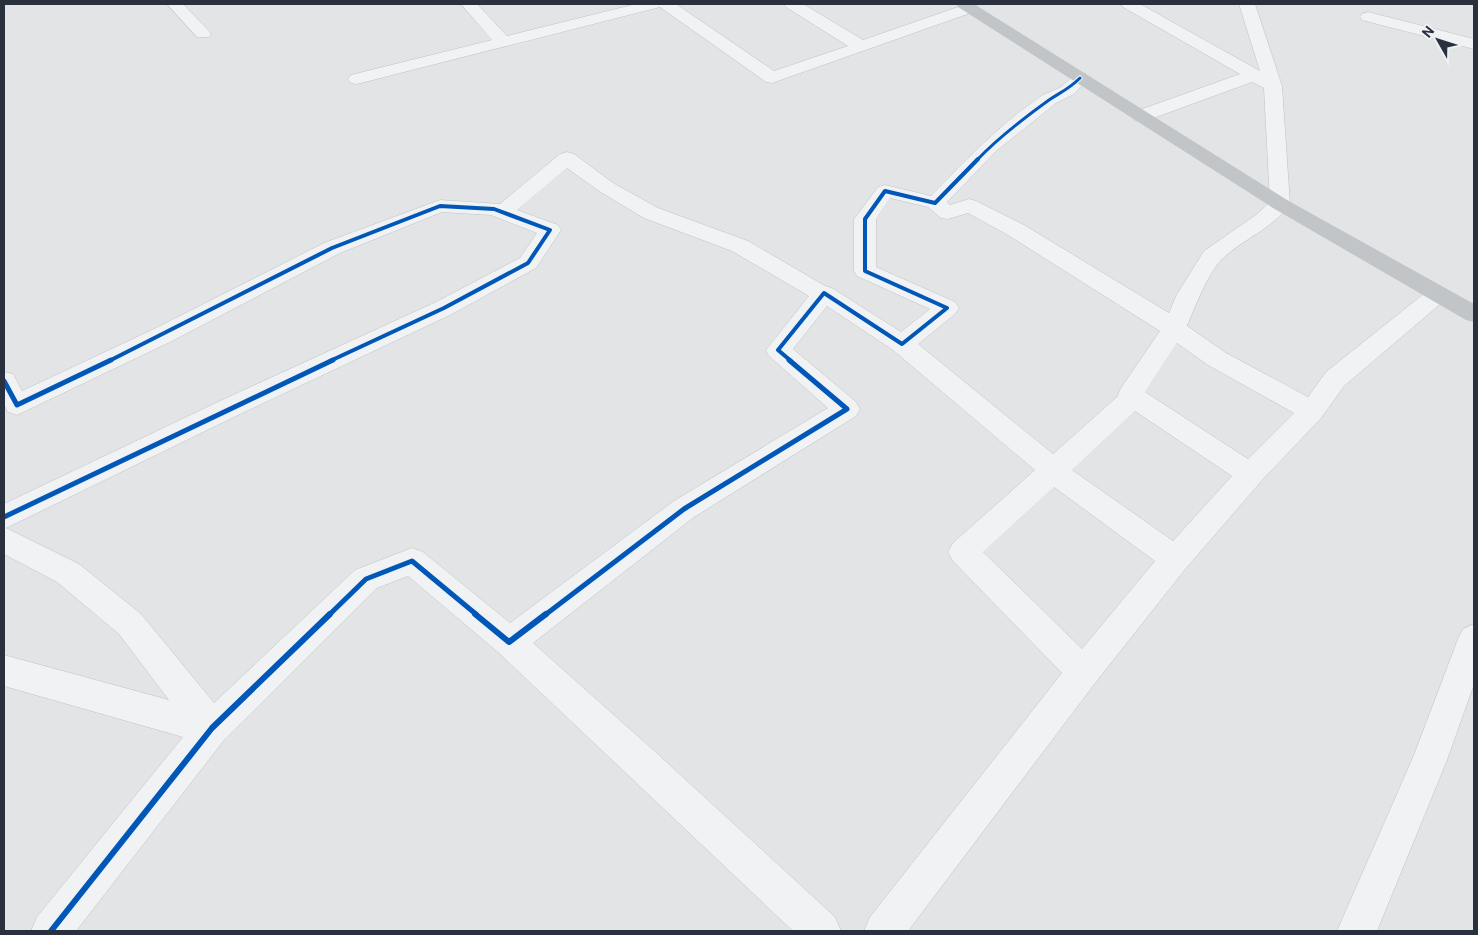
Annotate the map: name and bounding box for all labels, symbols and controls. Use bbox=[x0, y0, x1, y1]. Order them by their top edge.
north arrow bbox=[1413, 15, 1463, 65]
text: N bbox=[1419, 23, 1437, 41]

